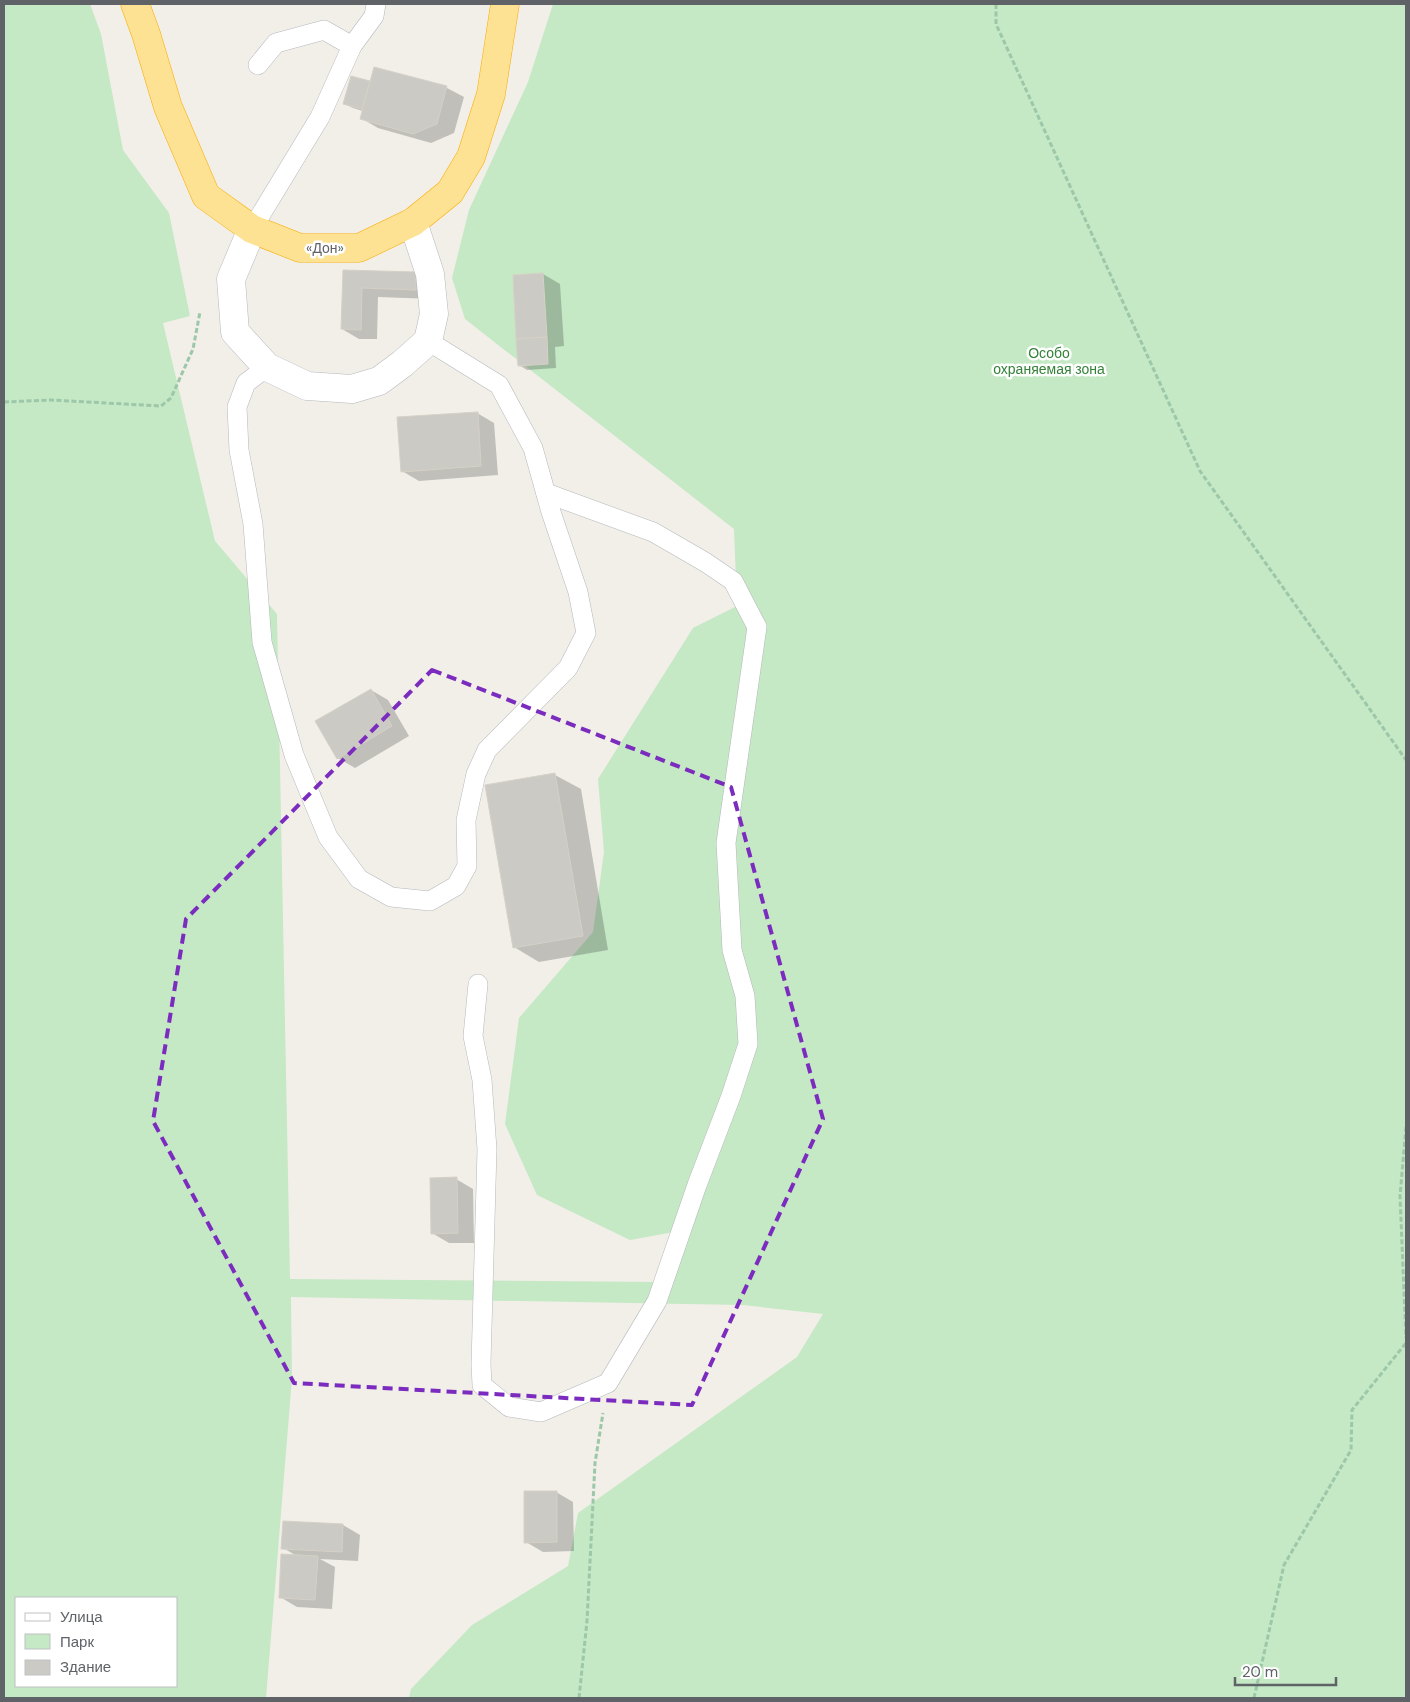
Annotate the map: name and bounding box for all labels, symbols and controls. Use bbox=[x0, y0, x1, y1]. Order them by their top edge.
street label: «Дон» bbox=[306, 239, 344, 257]
park label: Особо охраняемая зона bbox=[993, 344, 1105, 378]
legend bbox=[15, 1597, 178, 1687]
text: Улица bbox=[60, 1607, 103, 1627]
text: Парк bbox=[60, 1632, 94, 1652]
scale bar bbox=[1235, 1654, 1336, 1686]
text: Здание bbox=[60, 1657, 111, 1677]
text: 20 m bbox=[1242, 1662, 1278, 1682]

